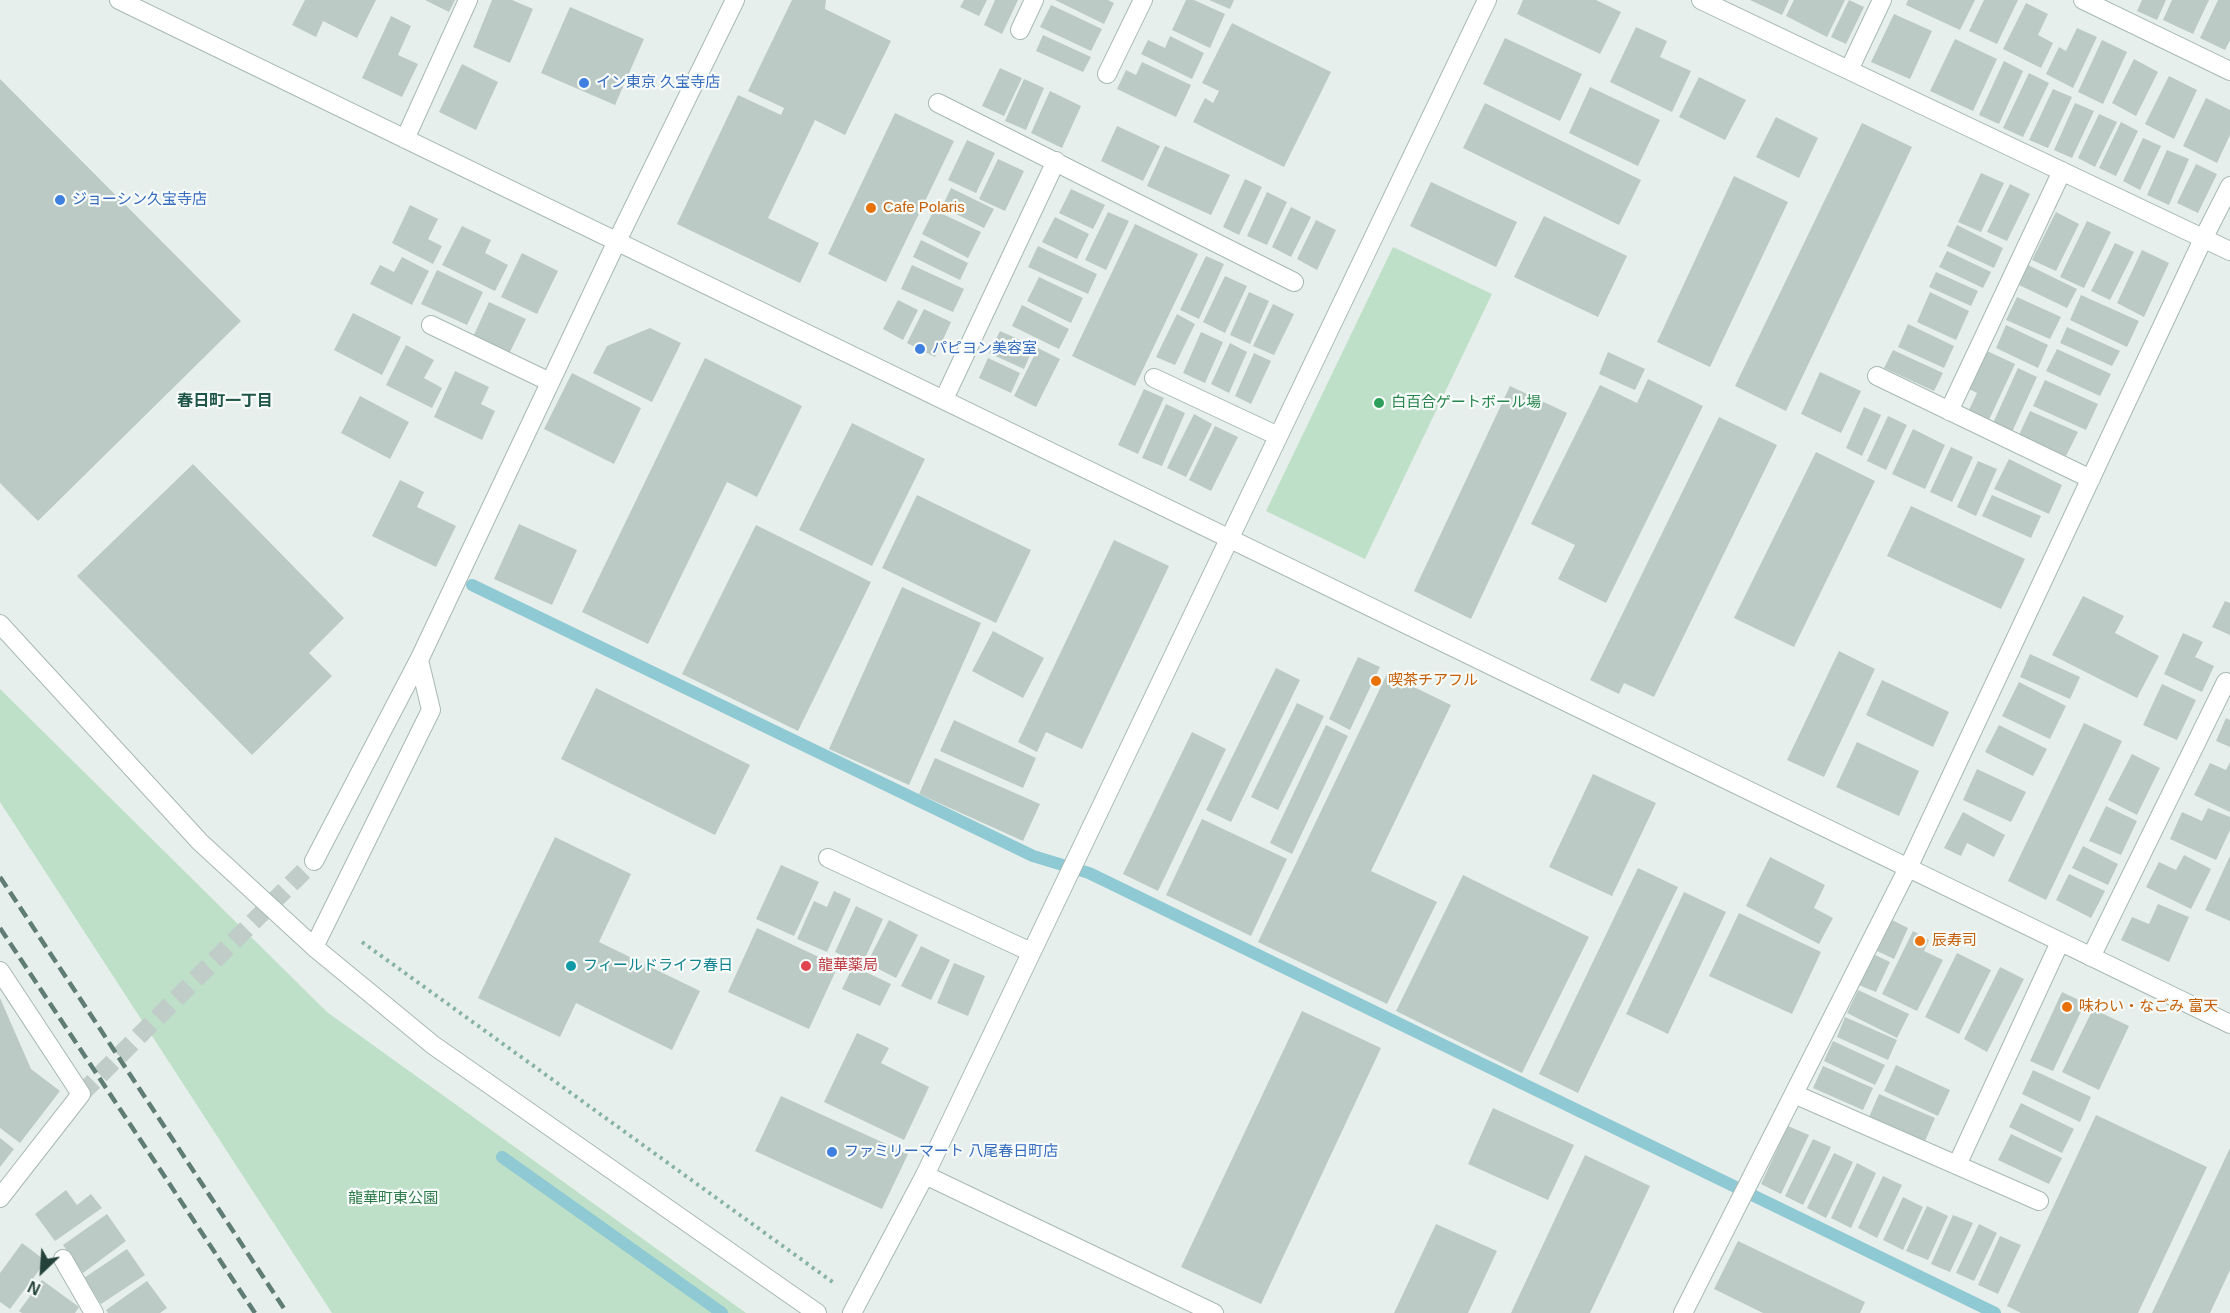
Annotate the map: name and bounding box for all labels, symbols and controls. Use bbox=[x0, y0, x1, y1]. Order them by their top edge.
place label: イン東京 久宝寺店 bbox=[596, 74, 720, 92]
marker: イン東京 久宝寺店 bbox=[577, 76, 591, 90]
place label: ジョーシン久宝寺店 bbox=[72, 191, 207, 209]
marker: ジョーシン久宝寺店 bbox=[53, 193, 67, 207]
place label: Cafe Polaris bbox=[883, 199, 965, 217]
marker: Cafe Polaris bbox=[864, 201, 878, 215]
place label: パピヨン美容室 bbox=[932, 340, 1037, 358]
marker: パピヨン美容室 bbox=[913, 342, 927, 356]
district label: 春日町一丁目 bbox=[177, 392, 273, 412]
place label: 白百合ゲートボール場 bbox=[1391, 394, 1541, 412]
marker: 白百合ゲートボール場 bbox=[1372, 396, 1386, 410]
place label: 喫茶チアフル bbox=[1388, 672, 1478, 690]
marker: 喫茶チアフル bbox=[1369, 674, 1383, 688]
place label: 辰寿司 bbox=[1932, 932, 1977, 950]
marker: 辰寿司 bbox=[1913, 934, 1927, 948]
place label: フィールドライフ春日 bbox=[583, 957, 733, 975]
place label: 龍華薬局 bbox=[818, 957, 878, 975]
marker: フィールドライフ春日 bbox=[564, 959, 578, 973]
marker: 龍華薬局 bbox=[799, 959, 813, 973]
place label: 味わい・なごみ 富天 bbox=[2079, 998, 2218, 1016]
marker: 味わい・なごみ 富天 bbox=[2060, 1000, 2074, 1014]
place label: ファミリーマート 八尾春日町店 bbox=[844, 1143, 1058, 1161]
marker: ファミリーマート 八尾春日町店 bbox=[825, 1145, 839, 1159]
park label: 龍華町東公園 bbox=[348, 1190, 438, 1208]
north arrow bbox=[12, 1241, 72, 1301]
text: N bbox=[25, 1278, 43, 1298]

